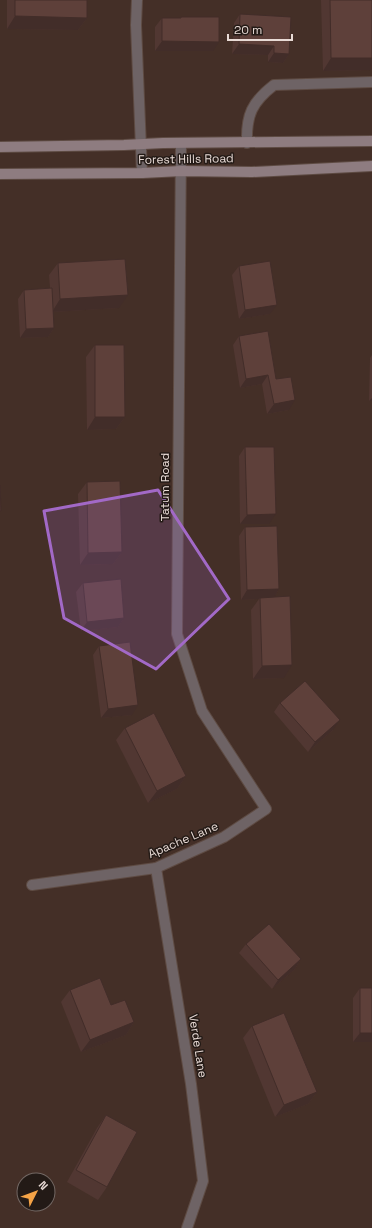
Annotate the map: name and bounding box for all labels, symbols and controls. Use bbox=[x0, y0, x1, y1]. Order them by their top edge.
scale bar bbox=[228, 16, 292, 42]
text: 20 m bbox=[234, 22, 262, 38]
street label: Forest Hills Road bbox=[138, 150, 234, 168]
street label: Tatum Road bbox=[157, 453, 173, 521]
street label: Apache Lane bbox=[146, 818, 220, 862]
street label: Verde Lane bbox=[185, 1013, 211, 1079]
north arrow bbox=[16, 1172, 56, 1212]
text: N bbox=[36, 1178, 51, 1193]

